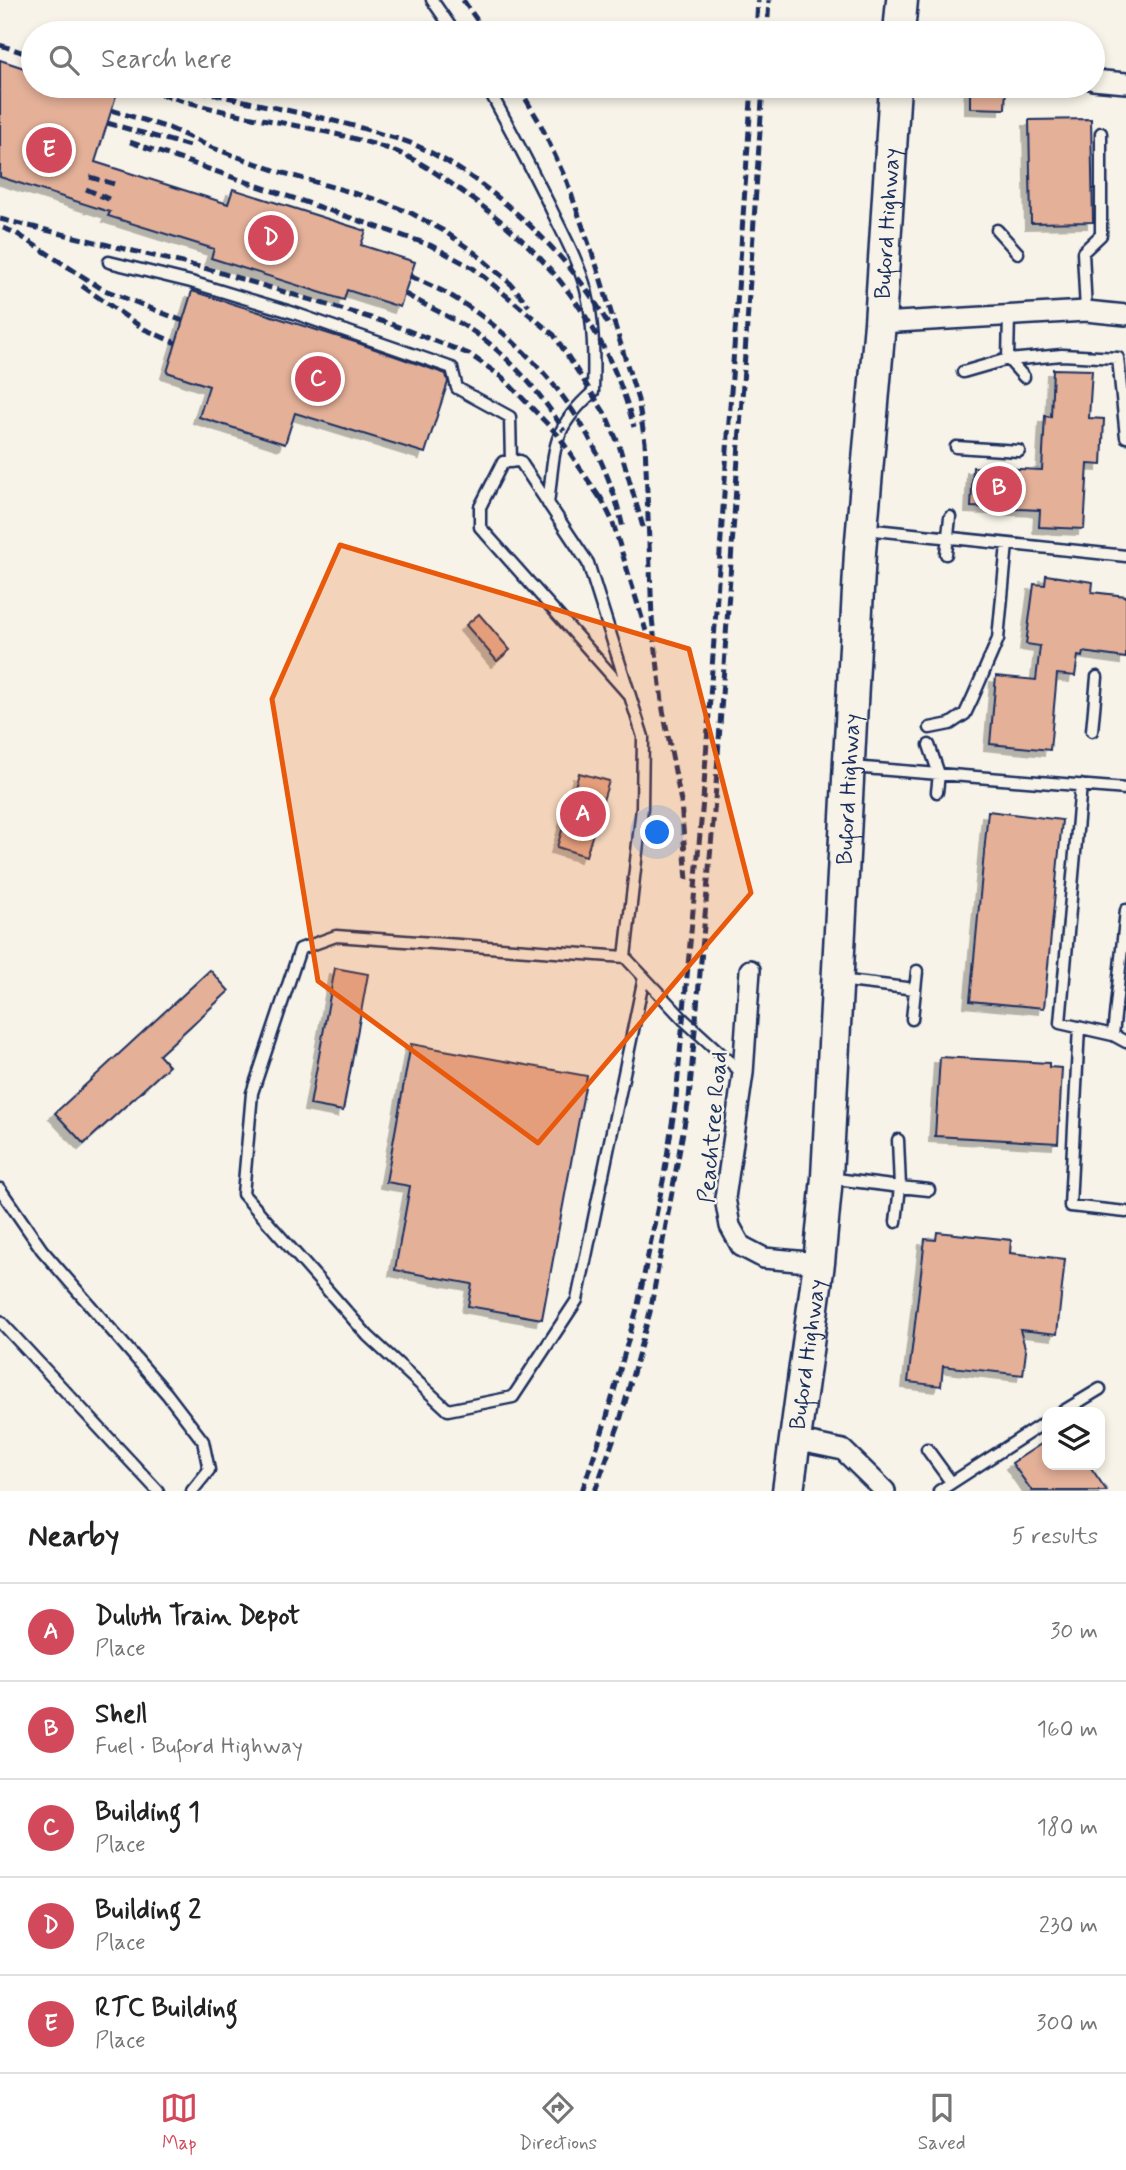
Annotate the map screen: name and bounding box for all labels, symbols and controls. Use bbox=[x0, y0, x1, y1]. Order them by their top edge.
search box bbox=[21, 21, 1105, 98]
icon: search bbox=[45, 41, 83, 79]
text: Search here bbox=[101, 43, 232, 77]
pin: E bbox=[26, 124, 72, 176]
street label: Buford Highway bbox=[869, 147, 908, 300]
pin: D bbox=[248, 212, 294, 264]
pin: C bbox=[295, 353, 341, 405]
pin: B bbox=[976, 463, 1022, 515]
street label: Buford Highway bbox=[831, 713, 868, 866]
pin: A bbox=[560, 788, 606, 840]
your location bbox=[640, 815, 674, 849]
street label: Peachtree Road bbox=[692, 1050, 736, 1204]
street label: Buford Highway bbox=[783, 1277, 834, 1432]
map controls bbox=[1042, 1407, 1105, 1470]
button: layers bbox=[1042, 1407, 1105, 1470]
text: Nearby bbox=[28, 1517, 119, 1556]
text: 5 results bbox=[1012, 1522, 1098, 1552]
text: Duluth Train Depot bbox=[95, 1600, 300, 1634]
text: A bbox=[43, 1617, 59, 1647]
text: 30 m bbox=[1050, 1617, 1098, 1647]
text: Place bbox=[95, 1634, 146, 1664]
text: Shell bbox=[95, 1698, 147, 1732]
text: B bbox=[44, 1715, 58, 1745]
text: 160 m bbox=[1037, 1715, 1098, 1745]
text: Fuel · Buford Highway bbox=[95, 1732, 303, 1762]
text: Building 1 bbox=[95, 1796, 200, 1830]
text: C bbox=[43, 1813, 59, 1843]
text: 180 m bbox=[1037, 1813, 1098, 1843]
text: Place bbox=[95, 1830, 146, 1860]
text: Building 2 bbox=[95, 1894, 201, 1928]
text: D bbox=[43, 1911, 59, 1941]
text: 230 m bbox=[1039, 1911, 1098, 1941]
text: Place bbox=[95, 1928, 146, 1958]
text: RTC Building bbox=[95, 1992, 238, 2026]
text: E bbox=[44, 2009, 58, 2039]
text: 300 m bbox=[1036, 2009, 1098, 2039]
text: Place bbox=[95, 2026, 146, 2056]
tab: Map bbox=[160, 2089, 198, 2156]
tab: Directions bbox=[519, 2089, 597, 2156]
tab: Saved bbox=[918, 2089, 966, 2156]

